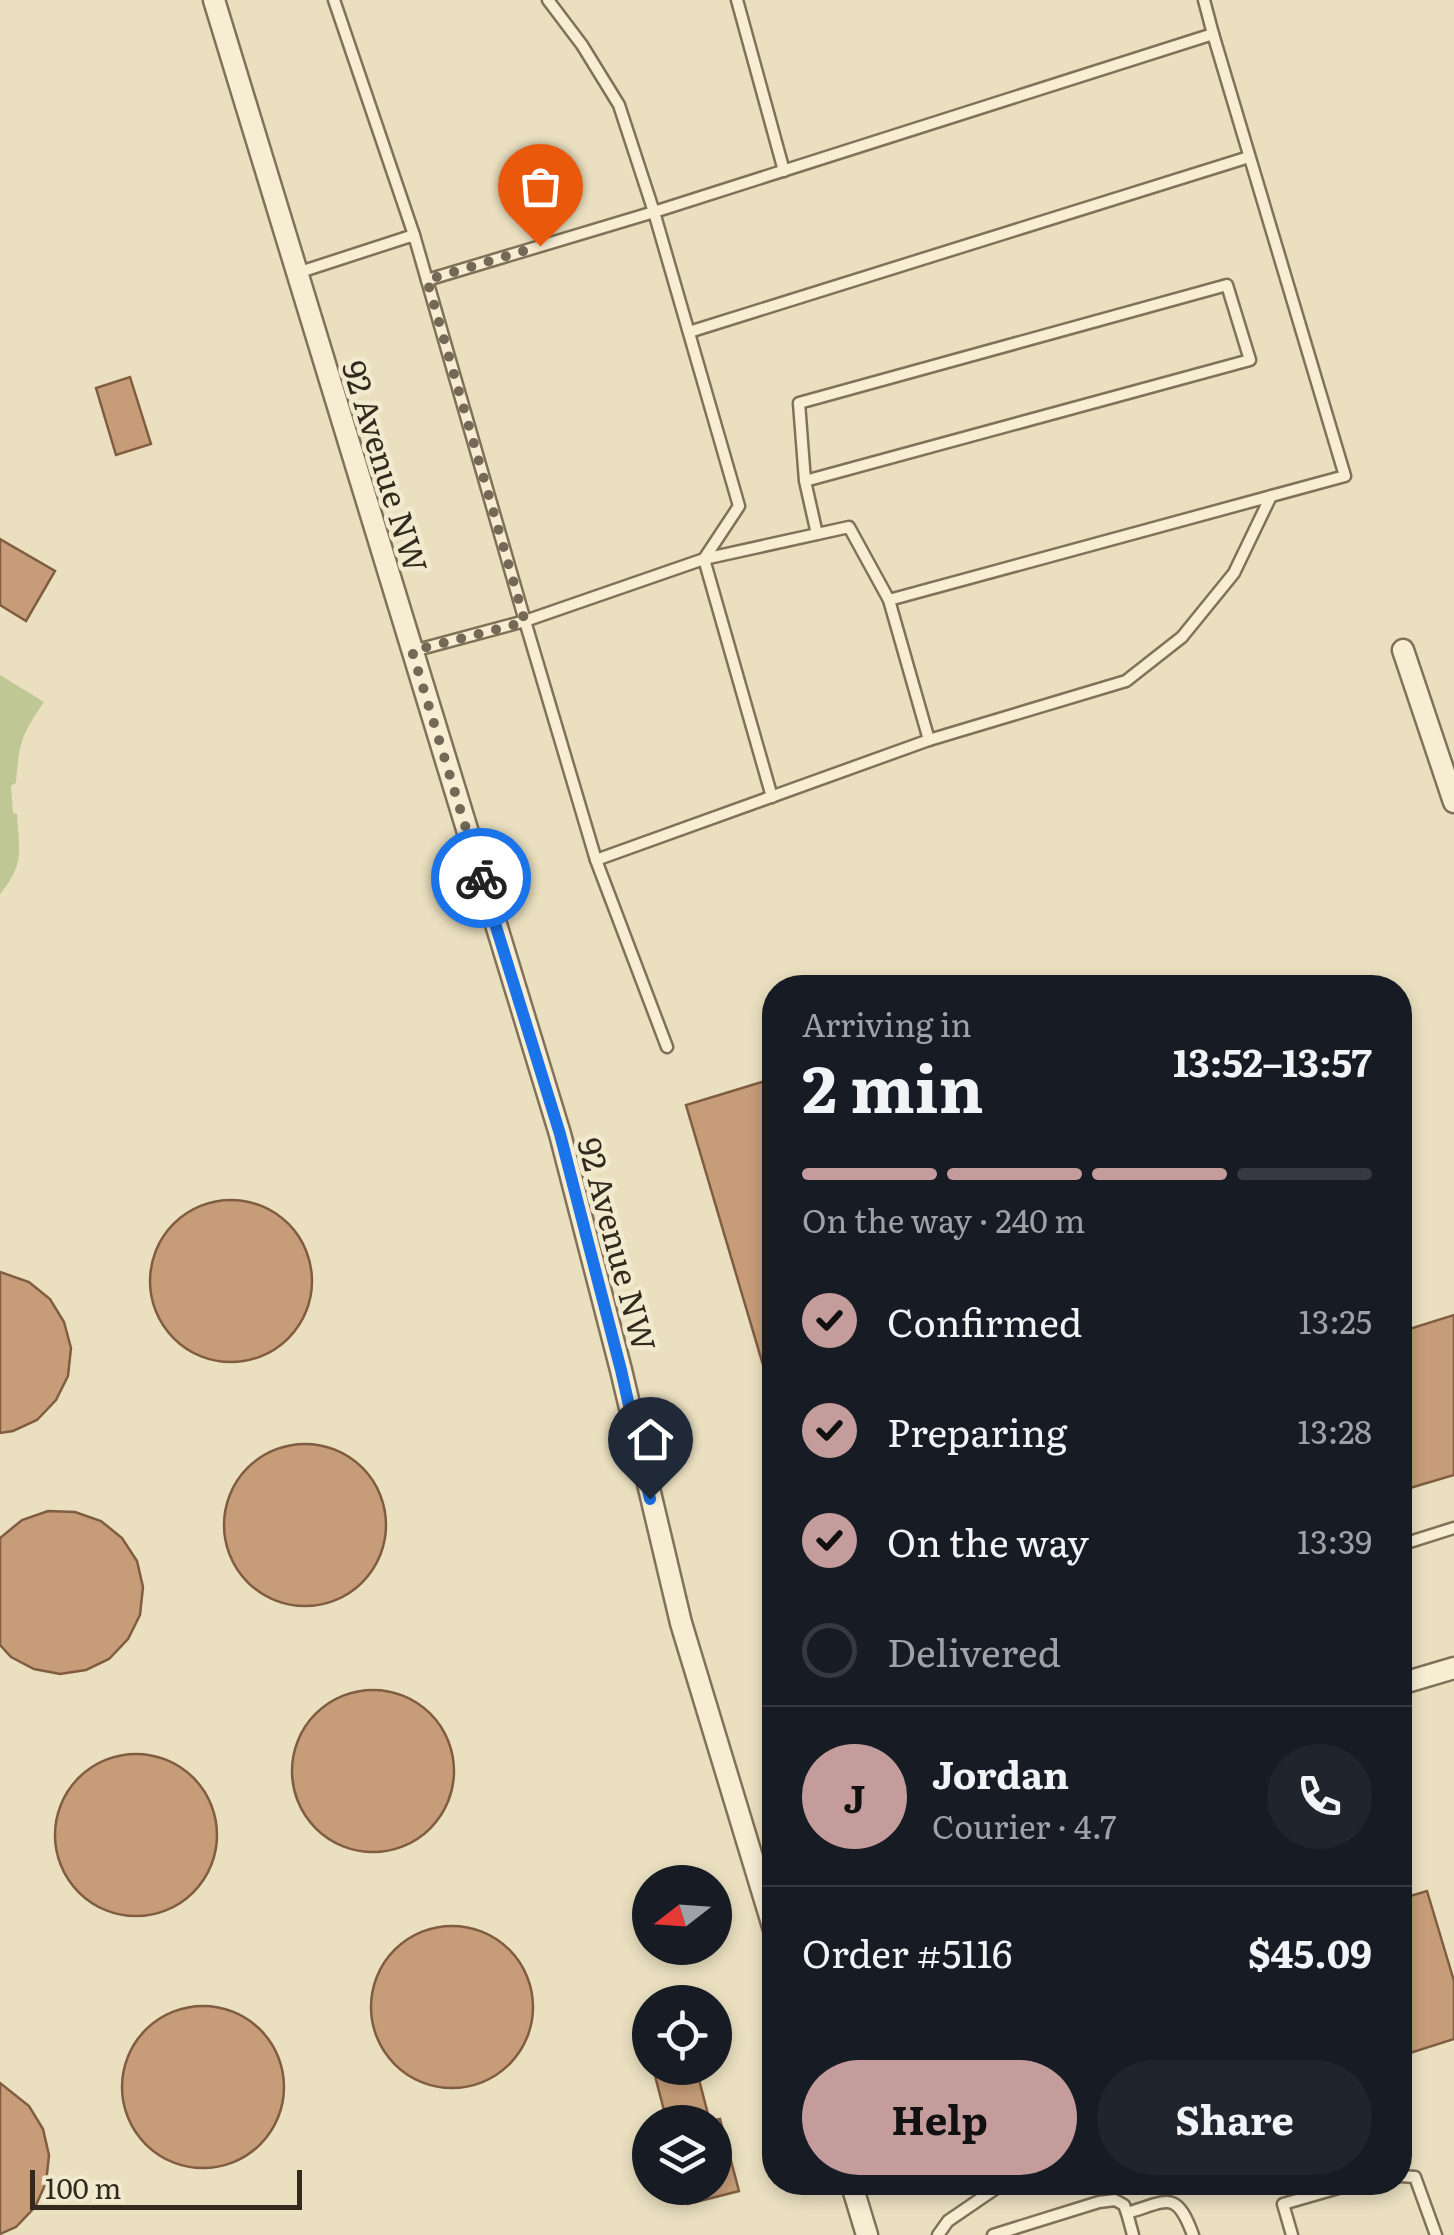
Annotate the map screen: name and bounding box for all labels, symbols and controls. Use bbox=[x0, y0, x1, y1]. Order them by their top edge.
pin bbox=[498, 144, 583, 247]
icon: bag bbox=[513, 159, 568, 214]
street label: 92 Avenue NW bbox=[332, 354, 442, 578]
courier bbox=[431, 828, 531, 928]
icon: bike bbox=[454, 851, 509, 906]
text: Arriving in bbox=[802, 999, 972, 1047]
text: 13:52–13:57 bbox=[1173, 1032, 1372, 1089]
text: 2 min bbox=[802, 1036, 984, 1133]
street label: 92 Avenue NW bbox=[567, 1132, 671, 1356]
text: On the way · 240 m bbox=[802, 1195, 1085, 1243]
text: Confirmed bbox=[887, 1292, 1082, 1349]
icon: check bbox=[802, 1293, 857, 1348]
text: 13:25 bbox=[1299, 1296, 1372, 1344]
pin bbox=[608, 1397, 693, 1500]
text: Preparing bbox=[887, 1402, 1067, 1459]
icon: check bbox=[802, 1403, 857, 1458]
text: 13:28 bbox=[1297, 1406, 1372, 1454]
icon: home bbox=[623, 1412, 678, 1467]
text: On the way bbox=[887, 1512, 1089, 1569]
icon: check bbox=[802, 1513, 857, 1568]
text: 13:39 bbox=[1297, 1516, 1372, 1564]
text: Delivered bbox=[887, 1622, 1061, 1679]
text: Jordan bbox=[932, 1744, 1069, 1801]
button: phone bbox=[1267, 1744, 1372, 1849]
text: J bbox=[844, 1768, 865, 1825]
text: Courier · 4.7 bbox=[932, 1801, 1117, 1849]
north arrow bbox=[632, 1865, 732, 1965]
map controls bbox=[632, 1865, 732, 2205]
text: Order #5116 bbox=[802, 1923, 1013, 1980]
text: $45.09 bbox=[1248, 1923, 1372, 1980]
button: locate bbox=[632, 1985, 732, 2085]
button: Help bbox=[802, 2060, 1077, 2175]
button: Share bbox=[1097, 2060, 1372, 2175]
button: layers bbox=[632, 2105, 732, 2205]
scale bar bbox=[30, 2165, 302, 2210]
text: 100 m bbox=[45, 2166, 122, 2208]

